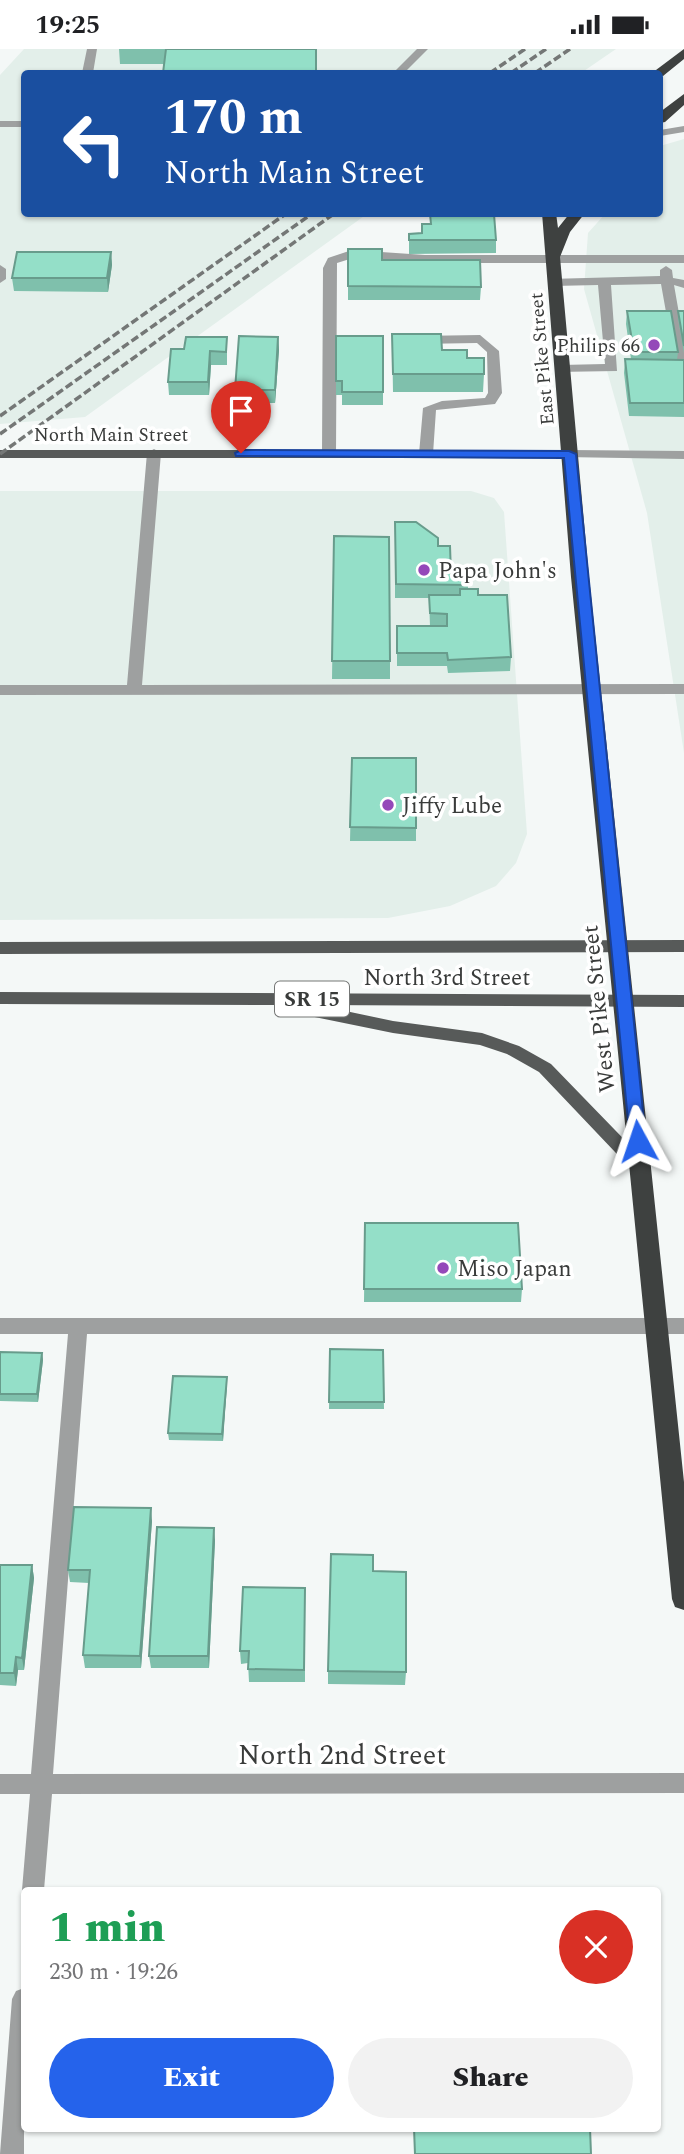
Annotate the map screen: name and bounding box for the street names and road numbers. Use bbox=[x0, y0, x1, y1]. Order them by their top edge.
street label: East Pike Street bbox=[522, 291, 563, 427]
street label: North Main Street bbox=[34, 421, 189, 450]
street label: West Pike Street bbox=[573, 923, 626, 1094]
street label: North 3rd Street bbox=[364, 961, 530, 996]
road number: SR 15 bbox=[275, 981, 349, 1017]
street label: North 2nd Street bbox=[238, 1734, 446, 1777]

